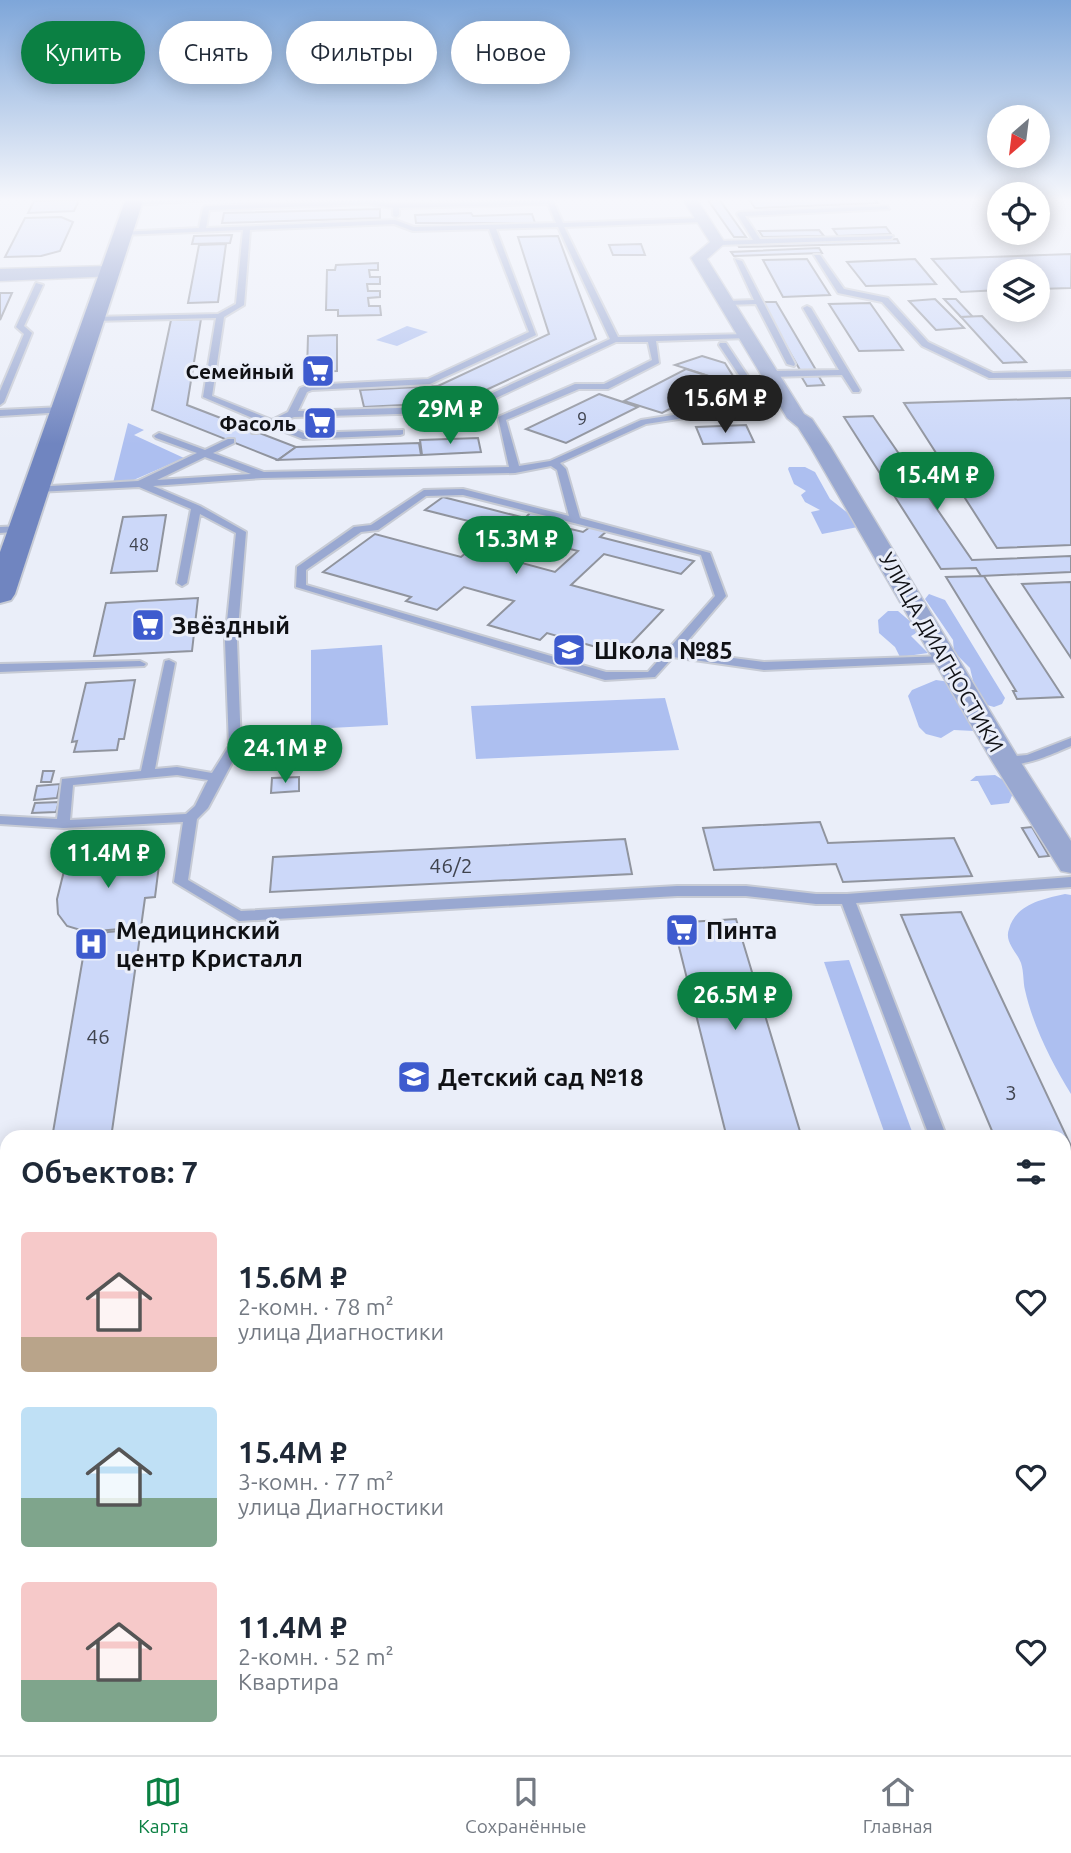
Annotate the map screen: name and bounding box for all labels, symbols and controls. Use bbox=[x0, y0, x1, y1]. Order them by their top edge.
chip: Купить bbox=[21, 21, 145, 84]
chip: Снять bbox=[159, 21, 272, 84]
chip: Фильтры bbox=[286, 21, 437, 84]
chip: Новое bbox=[451, 21, 570, 84]
north arrow bbox=[987, 105, 1050, 168]
map controls bbox=[987, 105, 1050, 322]
button: locate bbox=[987, 182, 1050, 245]
button: layers bbox=[987, 259, 1050, 322]
supermarket icon: Семейный bbox=[299, 352, 337, 390]
place label: Семейный bbox=[186, 359, 294, 383]
pin: 15.6M ₽ bbox=[660, 376, 790, 435]
text: 15.6M ₽ bbox=[683, 385, 767, 410]
pin: 29M ₽ bbox=[401, 386, 499, 446]
text: 29M ₽ bbox=[418, 396, 482, 421]
supermarket icon: Фасоль bbox=[301, 404, 339, 442]
house number: 9 bbox=[577, 408, 587, 428]
place label: Фасоль bbox=[219, 411, 296, 435]
pin: 15.4M ₽ bbox=[872, 452, 1002, 512]
text: 15.4M ₽ bbox=[895, 462, 979, 487]
pin: 15.3M ₽ bbox=[451, 516, 581, 576]
text: 15.3M ₽ bbox=[474, 526, 558, 551]
house number: 48 bbox=[129, 534, 149, 554]
street label: УЛИЦА ДИАГНОСТИКИ bbox=[875, 548, 1009, 756]
supermarket icon: Звёздный bbox=[129, 606, 167, 644]
place label: Звёздный bbox=[172, 612, 290, 639]
school or university icon: Школа №85 bbox=[550, 631, 588, 669]
place label: Школа №85 bbox=[594, 637, 733, 664]
pin: 24.1M ₽ bbox=[220, 726, 350, 785]
text: 24.1M ₽ bbox=[243, 735, 327, 760]
pin: 11.4M ₽ bbox=[43, 830, 173, 890]
text: 11.4M ₽ bbox=[66, 840, 150, 865]
house number: 46/2 bbox=[429, 853, 473, 877]
supermarket icon: Пинта bbox=[663, 911, 701, 949]
place label: Медицинский центр Кристалл bbox=[116, 917, 303, 972]
place label: Пинта bbox=[706, 917, 777, 944]
hospital icon: Медицинский центр Кристалл bbox=[72, 925, 110, 963]
pin: 26.5M ₽ bbox=[670, 972, 800, 1032]
text: 26.5M ₽ bbox=[693, 982, 777, 1007]
house number: 46 bbox=[86, 1024, 110, 1048]
school or university icon: Детский сад №18 bbox=[395, 1058, 433, 1096]
place label: Детский сад №18 bbox=[438, 1064, 644, 1091]
house number: 3 bbox=[1005, 1080, 1017, 1104]
icon: filters bbox=[1012, 1153, 1050, 1191]
text: Объектов: 7 bbox=[21, 1155, 198, 1189]
icon: home bbox=[77, 1260, 161, 1344]
text: 15.6M ₽ bbox=[238, 1260, 347, 1294]
icon: heart bbox=[1012, 1283, 1050, 1321]
text: 2-комн. · 78 m² bbox=[238, 1294, 394, 1319]
text: улица Диагностики bbox=[238, 1319, 444, 1344]
icon: home bbox=[77, 1435, 161, 1519]
text: 15.4M ₽ bbox=[238, 1435, 347, 1469]
icon: heart bbox=[1012, 1458, 1050, 1496]
text: 3-комн. · 77 m² bbox=[238, 1469, 394, 1494]
text: улица Диагностики bbox=[238, 1494, 444, 1519]
icon: home bbox=[77, 1610, 161, 1694]
text: 11.4M ₽ bbox=[238, 1610, 347, 1644]
icon: heart bbox=[1012, 1633, 1050, 1671]
text: 2-комн. · 52 m² bbox=[238, 1644, 394, 1669]
text: Квартира bbox=[238, 1669, 339, 1694]
tab: Карта bbox=[138, 1773, 189, 1837]
tab: Сохранённые bbox=[465, 1773, 587, 1837]
tab: Главная bbox=[863, 1773, 933, 1837]

